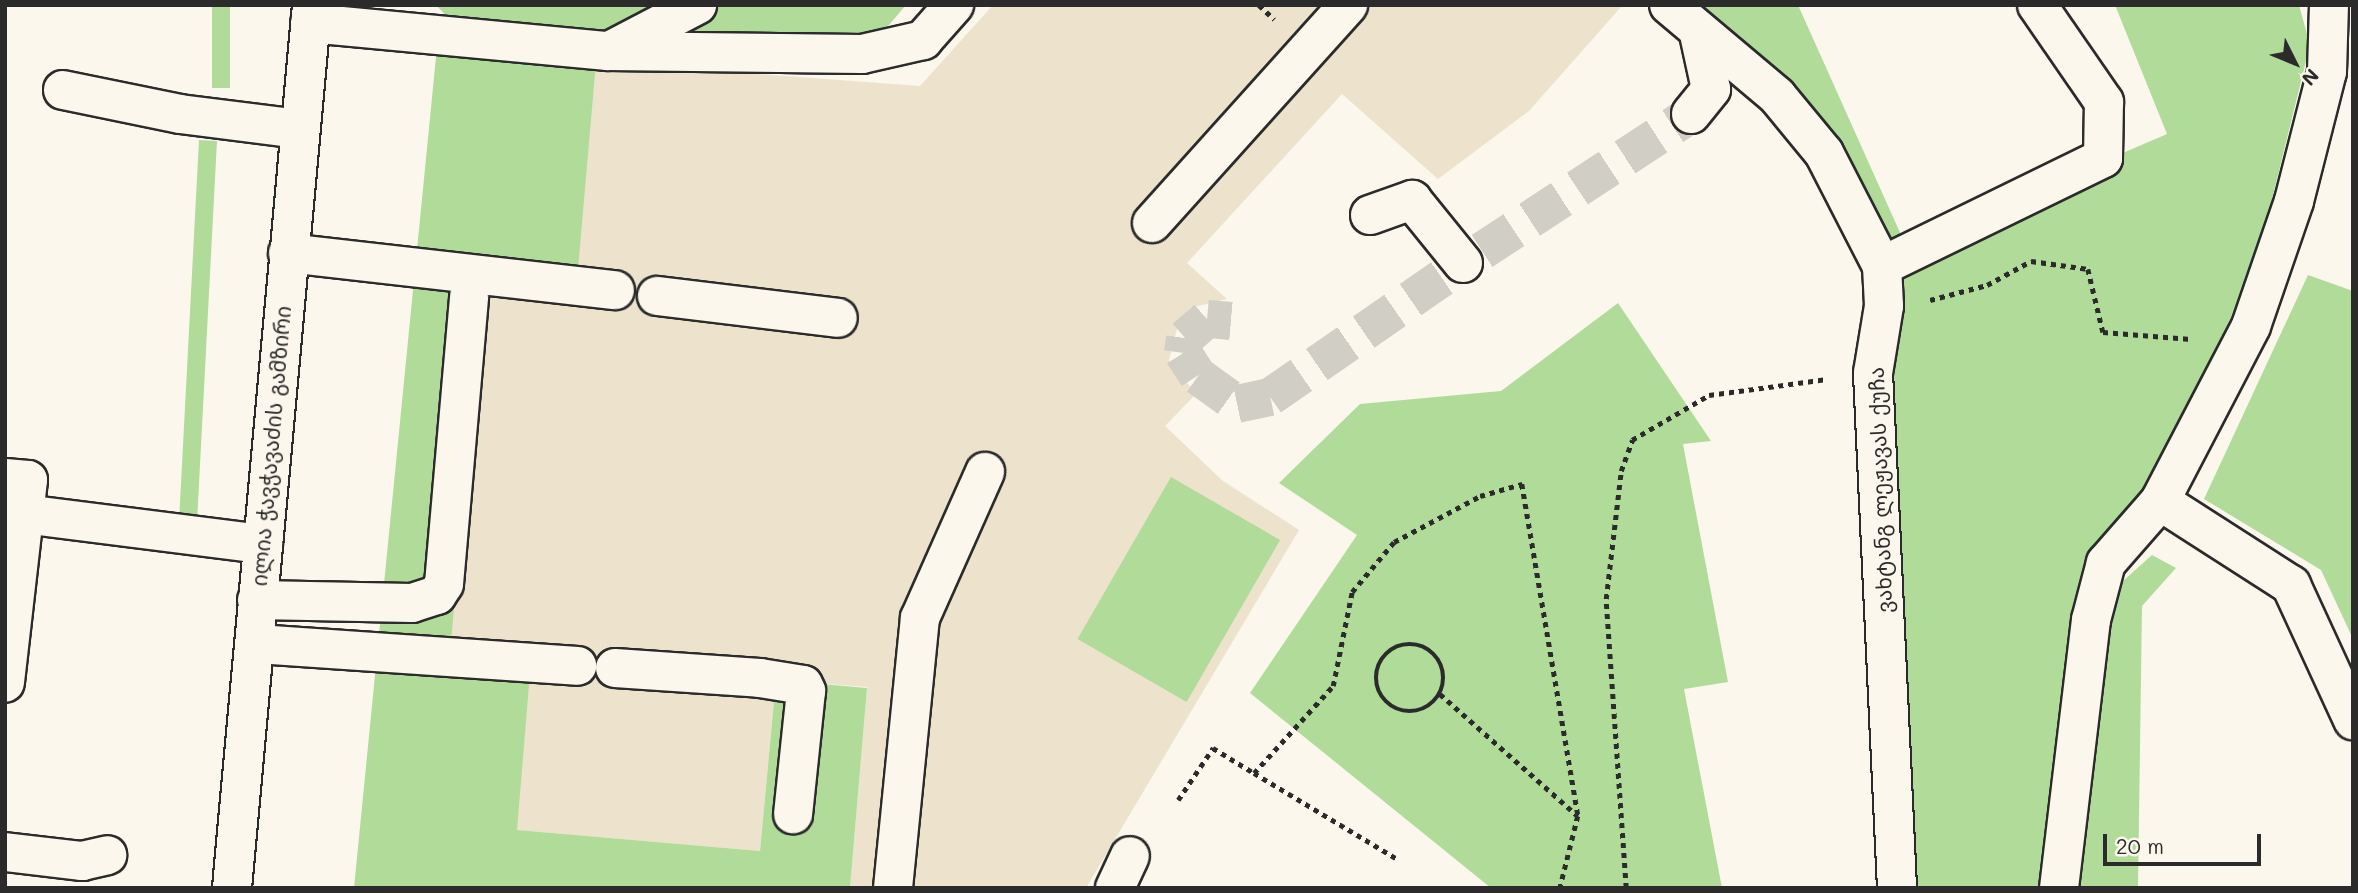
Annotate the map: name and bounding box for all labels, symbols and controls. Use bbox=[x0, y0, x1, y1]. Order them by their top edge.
north arrow bbox=[2260, 28, 2330, 98]
text: N bbox=[2297, 64, 2325, 91]
street label: ილია ჭავჭავაძის გამზირი bbox=[246, 305, 296, 587]
street label: ვახტანგ ლეჟავას ქუჩა bbox=[1863, 367, 1897, 613]
scale bar bbox=[2106, 820, 2264, 864]
text: 20 m bbox=[2116, 832, 2164, 859]

